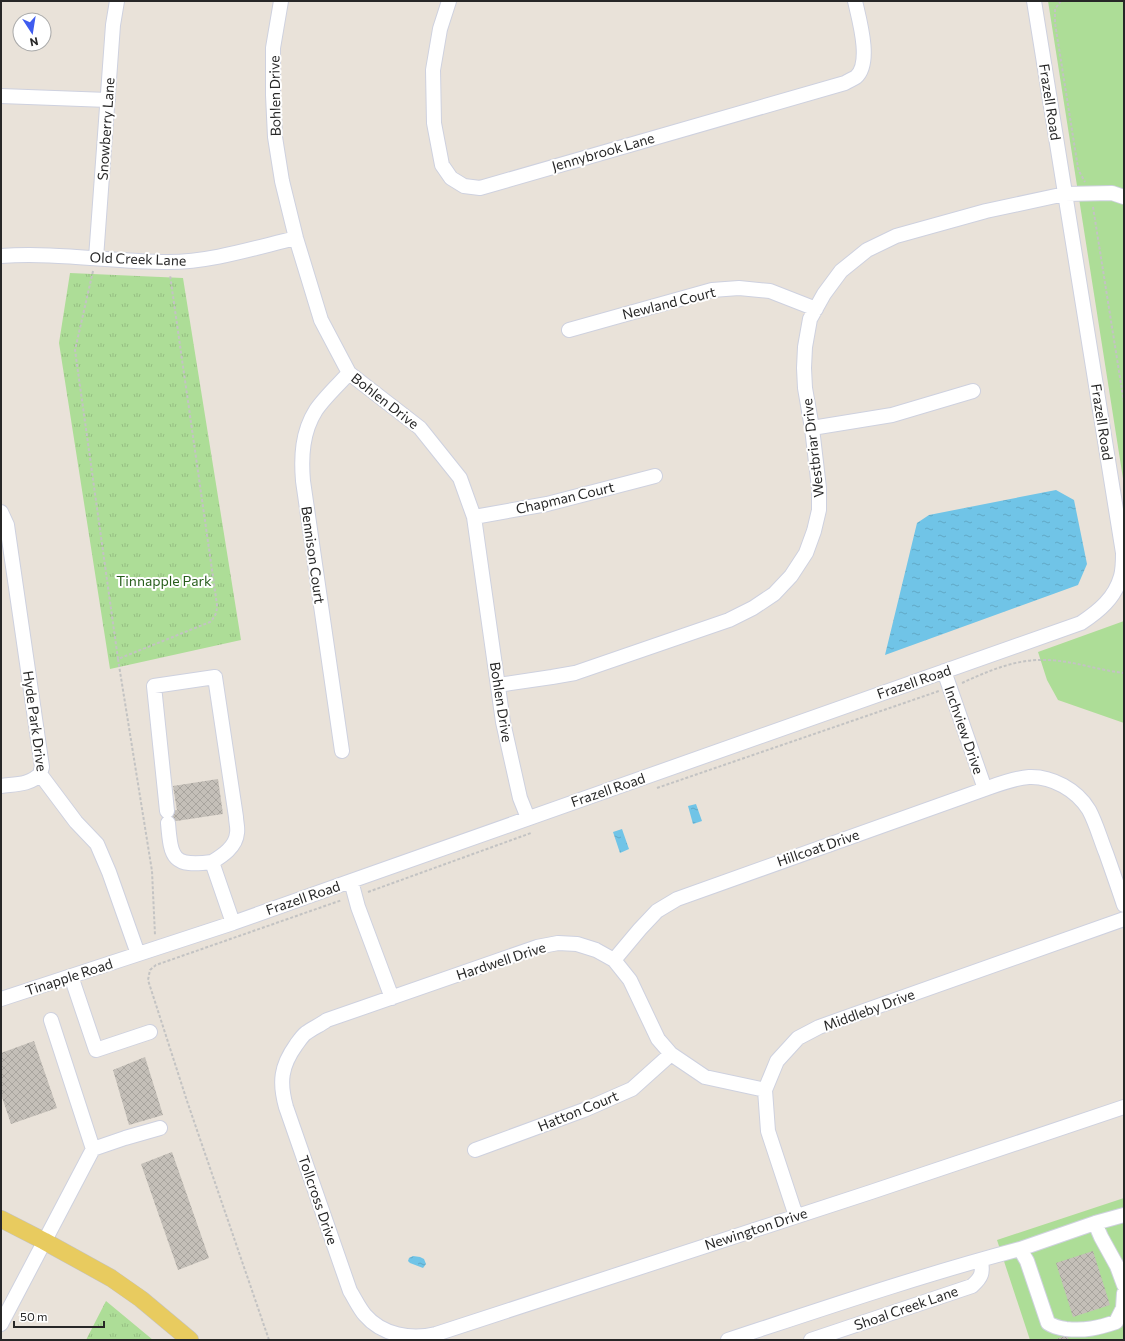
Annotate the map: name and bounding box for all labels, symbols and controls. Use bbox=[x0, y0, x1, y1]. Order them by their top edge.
north arrow bbox=[12, 12, 52, 52]
text: N bbox=[29, 35, 40, 49]
street label: Bohlen Drive bbox=[265, 55, 284, 137]
street label: Frazell Road bbox=[1036, 62, 1065, 141]
street label: Snowberry Lane bbox=[93, 77, 118, 181]
street label: Jennybrook Lane bbox=[550, 129, 656, 174]
street label: Old Creek Lane bbox=[90, 248, 187, 269]
street label: Newland Court bbox=[620, 283, 718, 322]
street label: Bohlen Drive bbox=[348, 369, 422, 432]
street label: Frazell Road bbox=[1088, 382, 1117, 461]
street label: Westbriar Drive bbox=[798, 398, 827, 499]
street label: Chapman Court bbox=[514, 478, 616, 517]
street label: Bennison Court bbox=[298, 505, 329, 605]
park label: Tinnapple Park bbox=[116, 572, 212, 589]
street label: Bohlen Drive bbox=[487, 661, 516, 743]
street label: Frazell Road bbox=[874, 661, 953, 702]
street label: Hyde Park Drive bbox=[20, 669, 51, 772]
street label: Inchview Drive bbox=[941, 683, 988, 776]
street label: Frazell Road bbox=[568, 769, 647, 810]
street label: Hillcoat Drive bbox=[774, 825, 861, 870]
street label: Frazell Road bbox=[263, 877, 342, 918]
street label: Hardwell Drive bbox=[454, 938, 548, 983]
street label: Tinapple Road bbox=[23, 954, 115, 999]
street label: Middleby Drive bbox=[821, 985, 917, 1034]
street label: Hatton Court bbox=[535, 1087, 621, 1134]
street label: Tollcross Drive bbox=[295, 1153, 342, 1247]
street label: Newington Drive bbox=[702, 1204, 809, 1253]
street label: Shoal Creek Lane bbox=[852, 1282, 960, 1333]
scale bar bbox=[14, 1303, 104, 1329]
text: 50 m bbox=[20, 1309, 48, 1323]

